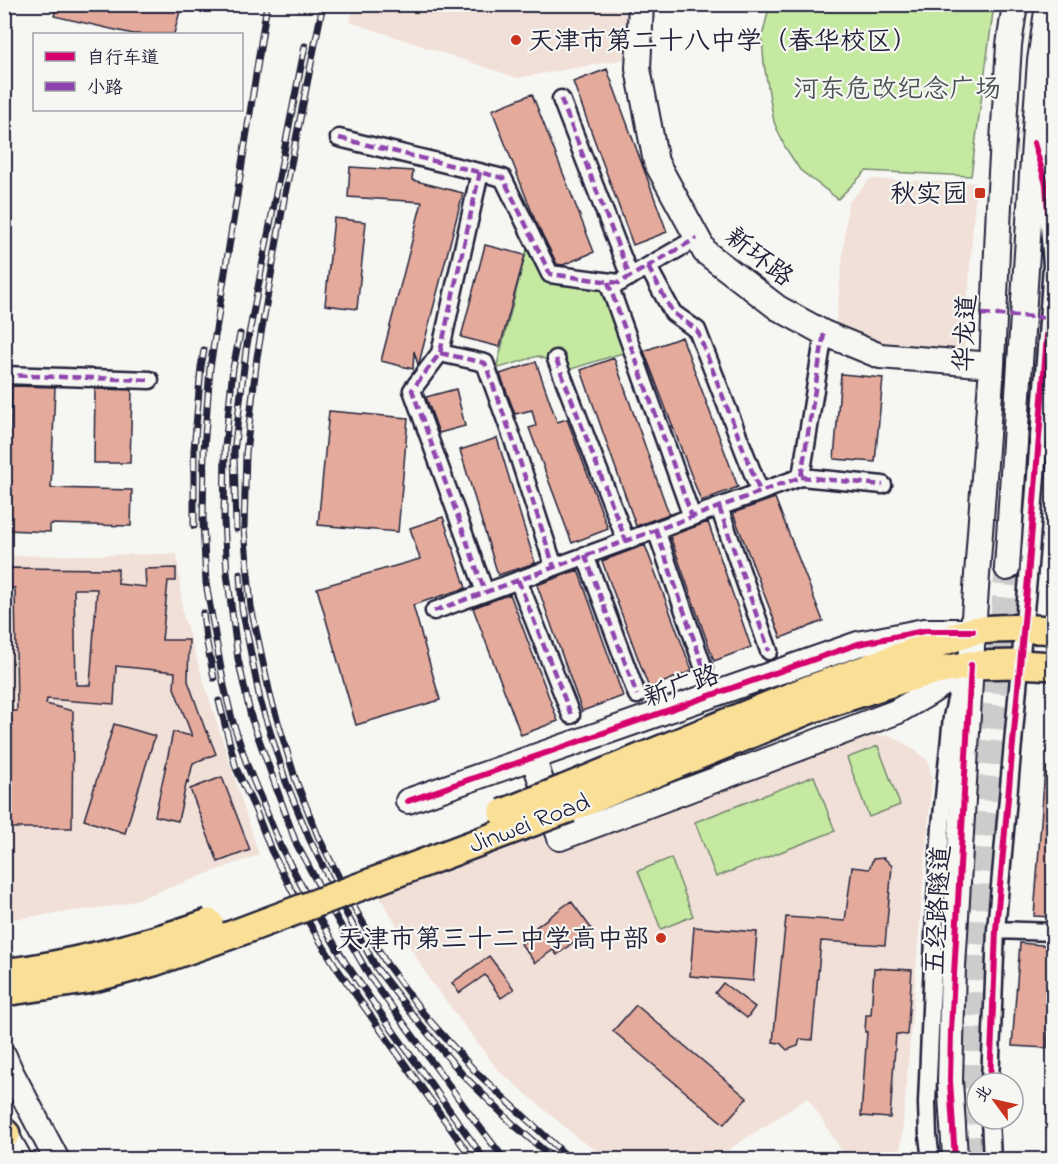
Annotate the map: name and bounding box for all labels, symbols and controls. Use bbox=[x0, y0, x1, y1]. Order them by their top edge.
place label: 天津市第二十八中学（春华校区） bbox=[528, 24, 918, 62]
legend bbox=[33, 33, 243, 111]
marker: 天津市第二十八中学（春华校区） bbox=[509, 33, 523, 47]
text: 自行车道 bbox=[87, 46, 159, 72]
park label: 河东危改纪念广场 bbox=[793, 72, 1001, 110]
text: 小路 bbox=[87, 76, 123, 102]
place label: 秋实园 bbox=[890, 177, 968, 215]
marker: 秋实园 bbox=[973, 186, 987, 200]
street label: 新环路 bbox=[716, 219, 801, 297]
street label: 华龙道 bbox=[946, 293, 988, 373]
street label: 新广路 bbox=[639, 657, 725, 719]
street label: Jinwei Road bbox=[464, 784, 596, 865]
street label: 五经路隧道 bbox=[918, 844, 962, 976]
place label: 天津市第三十二中学高中部 bbox=[337, 922, 649, 960]
marker: 天津市第三十二中学高中部 bbox=[654, 931, 668, 945]
north arrow bbox=[965, 1071, 1025, 1131]
text: 北 bbox=[970, 1081, 999, 1107]

